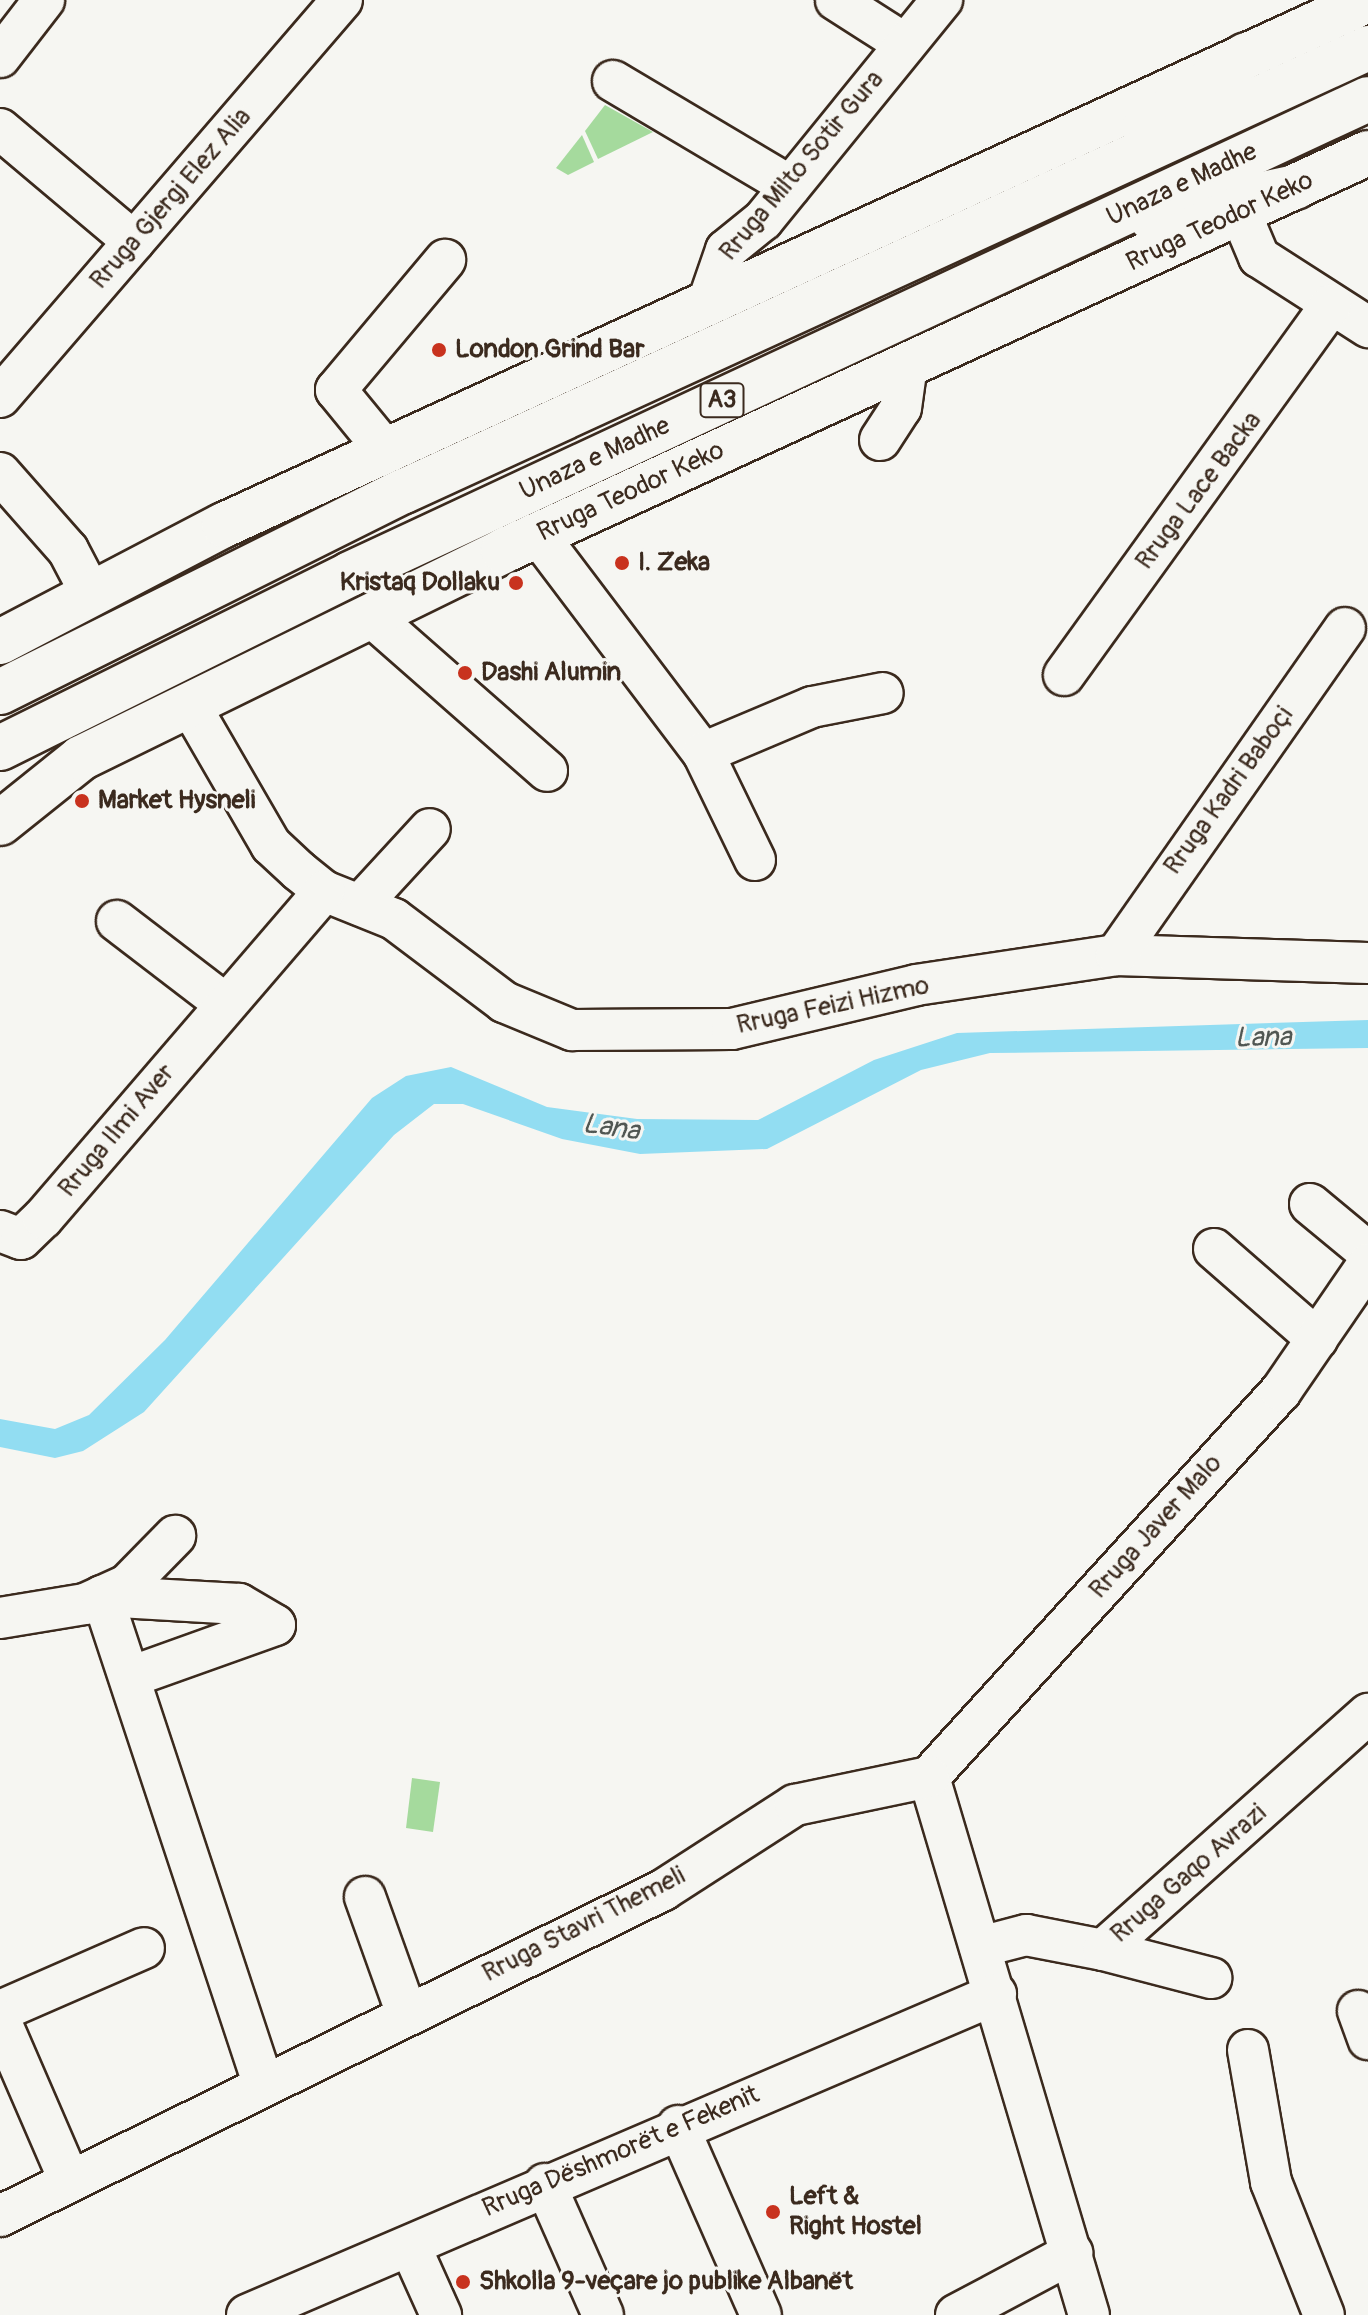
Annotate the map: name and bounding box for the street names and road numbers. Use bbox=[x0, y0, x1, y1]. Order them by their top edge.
street label: Rruga Milto Sotir Gura bbox=[713, 65, 891, 267]
street label: Rruga Gjergj Elez Alia bbox=[84, 102, 258, 296]
street label: Unaza e Madhe bbox=[1102, 137, 1262, 233]
street label: Rruga Teodor Keko bbox=[1122, 165, 1318, 279]
road number: A3 bbox=[698, 380, 746, 420]
street label: Rruga Lace Backa bbox=[1129, 406, 1269, 576]
street label: Unaza e Madhe bbox=[515, 411, 675, 507]
street label: Rruga Teodor Keko bbox=[533, 435, 729, 549]
street label: Rruga Kadri Baboçi bbox=[1158, 701, 1300, 881]
street label: Rruga Feizi Hizmo bbox=[734, 970, 932, 1042]
street label: Rruga Ilmi Aver bbox=[52, 1058, 182, 1204]
street label: Rruga Javer Malo bbox=[1083, 1449, 1229, 1605]
street label: Rruga Gaqo Avrazi bbox=[1105, 1798, 1273, 1950]
street label: Rruga Stavri Themeli bbox=[478, 1860, 690, 1990]
street label: Rruga Dëshmorët e Fekenit bbox=[478, 2079, 764, 2225]

